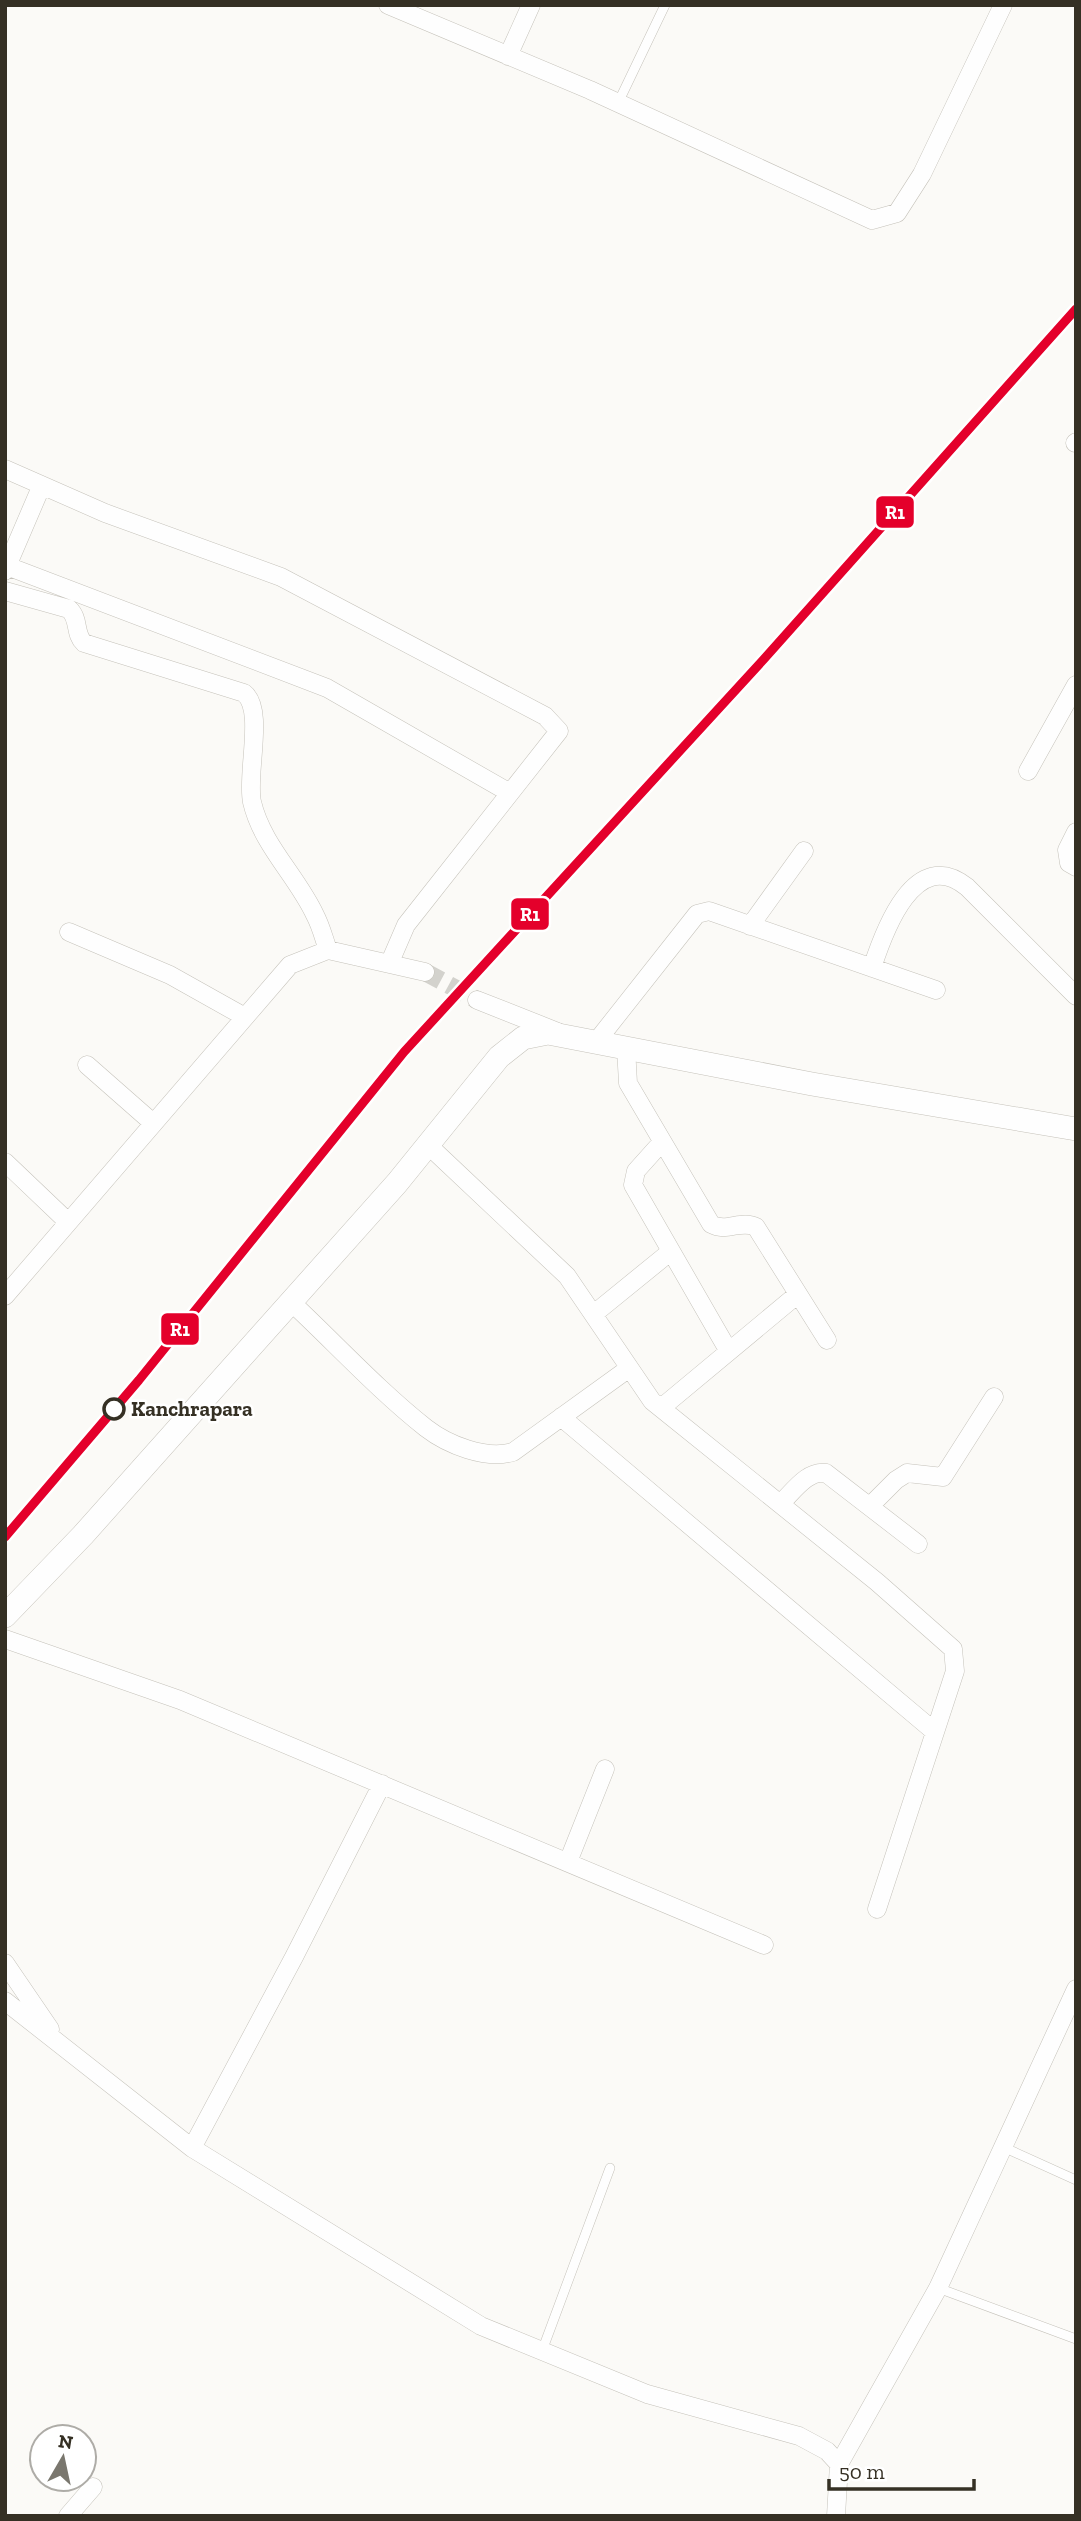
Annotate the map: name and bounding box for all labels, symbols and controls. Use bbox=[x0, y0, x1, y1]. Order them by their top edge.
line badge: R1 bbox=[875, 495, 915, 529]
text: R1 bbox=[885, 501, 905, 524]
line badge: R1 bbox=[510, 897, 550, 931]
text: R1 bbox=[520, 903, 540, 926]
line badge: R1 bbox=[160, 1312, 200, 1346]
text: R1 bbox=[170, 1318, 190, 1341]
place label: Kanchrapara bbox=[131, 1396, 253, 1421]
marker: Kanchrapara bbox=[103, 1398, 125, 1420]
north arrow bbox=[28, 2423, 98, 2493]
text: N bbox=[57, 2429, 75, 2454]
scale bar bbox=[829, 2448, 974, 2492]
text: 50 m bbox=[839, 2459, 885, 2484]

